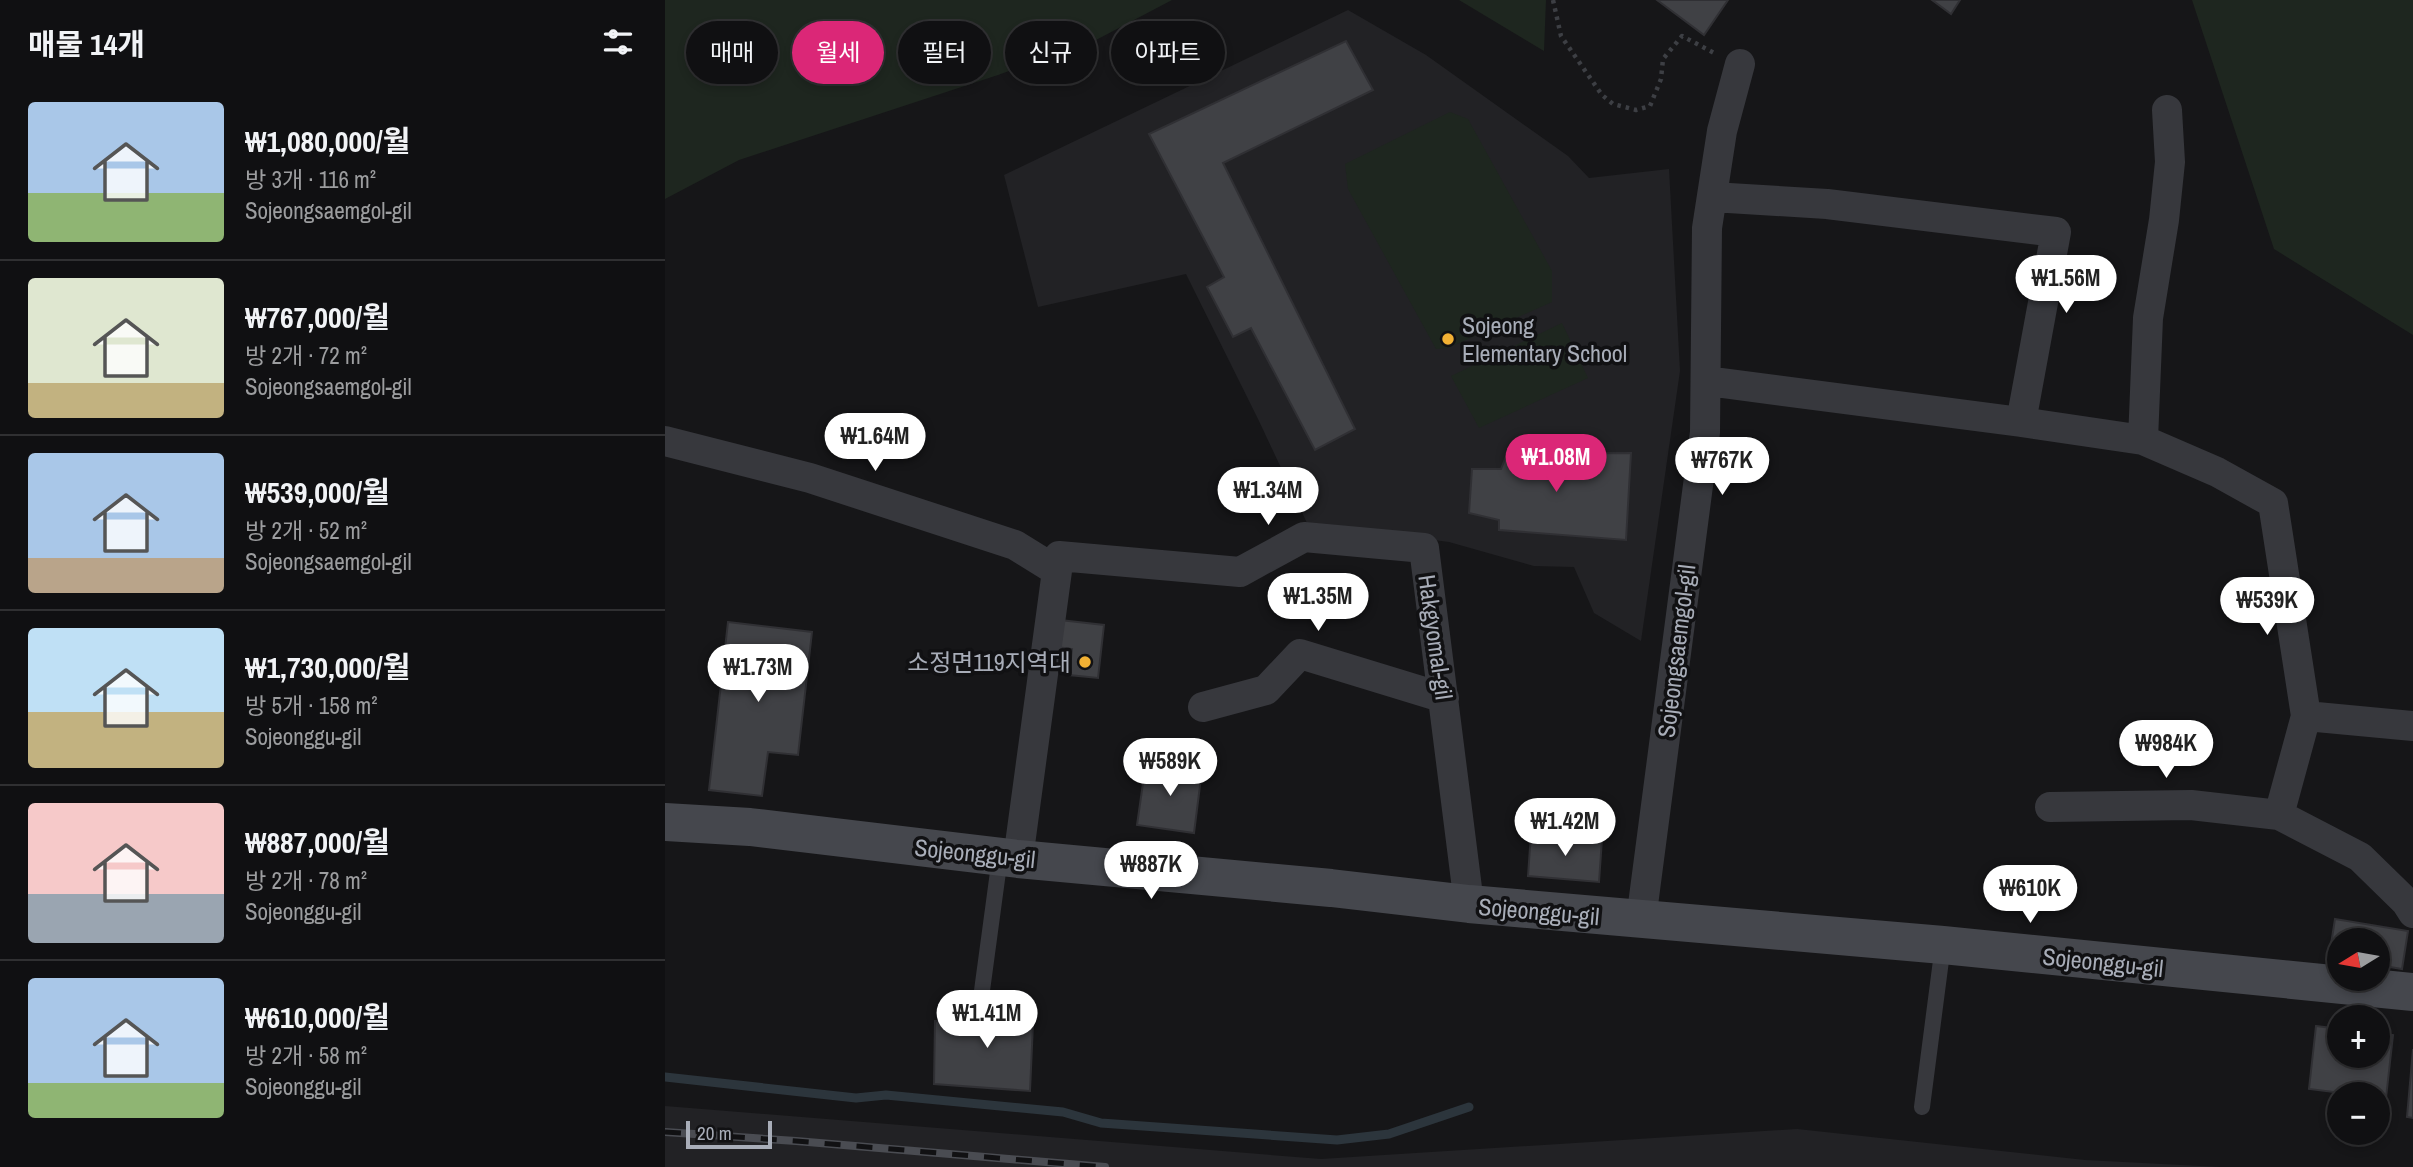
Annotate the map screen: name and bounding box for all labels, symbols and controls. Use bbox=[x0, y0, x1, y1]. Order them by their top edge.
chip: 매매 bbox=[686, 21, 778, 84]
chip: 월세 bbox=[792, 21, 884, 84]
chip: 필터 bbox=[898, 21, 991, 84]
chip: 신규 bbox=[1005, 21, 1097, 84]
chip: 아파트 bbox=[1111, 21, 1225, 84]
icon: filters bbox=[599, 23, 637, 61]
text: 매물 14개 bbox=[28, 24, 145, 64]
text: ₩1,080,000/월 bbox=[245, 121, 410, 161]
icon: home bbox=[84, 130, 168, 214]
text: 방 3개 · 116 m² bbox=[245, 164, 376, 195]
text: Sojeongsaemgol-gil bbox=[245, 195, 412, 226]
pin: ₩1.56M bbox=[2009, 256, 2123, 315]
text: ₩1.56M bbox=[2032, 262, 2100, 293]
text: ₩767,000/월 bbox=[245, 297, 390, 337]
icon: home bbox=[84, 306, 168, 390]
place label: Sojeong Elementary School bbox=[1462, 309, 1627, 369]
marker: Sojeong Elementary School bbox=[1440, 331, 1456, 347]
text: 방 2개 · 72 m² bbox=[245, 340, 367, 371]
text: Sojeongsaemgol-gil bbox=[245, 371, 412, 402]
pin: ₩1.64M bbox=[818, 414, 932, 473]
text: ₩1.64M bbox=[841, 420, 909, 451]
pin: ₩1.08M bbox=[1499, 434, 1613, 494]
pin: ₩767K bbox=[1673, 438, 1771, 497]
text: ₩1.08M bbox=[1522, 441, 1590, 472]
text: ₩767K bbox=[1691, 444, 1753, 475]
pin: ₩1.34M bbox=[1211, 468, 1325, 527]
text: ₩539,000/월 bbox=[245, 472, 390, 512]
text: ₩1.34M bbox=[1234, 474, 1302, 505]
icon: home bbox=[84, 481, 168, 565]
text: 방 2개 · 52 m² bbox=[245, 515, 367, 546]
text: Sojeongsaemgol-gil bbox=[245, 546, 412, 577]
street label: Sojeongsaemgol-gil bbox=[1650, 563, 1702, 739]
street label: Hakgyomal-gil bbox=[1411, 573, 1461, 701]
pin: ₩1.35M bbox=[1261, 574, 1375, 633]
pin: ₩539K bbox=[2218, 578, 2316, 637]
text: ₩1.35M bbox=[1284, 580, 1352, 611]
text: ₩539K bbox=[2236, 584, 2298, 615]
pin: ₩1.73M bbox=[701, 644, 815, 704]
place label: 소정면119지역대 bbox=[907, 646, 1071, 678]
text: ₩1,730,000/월 bbox=[245, 647, 410, 687]
text: ₩1.73M bbox=[724, 651, 792, 682]
marker: 소정면119지역대 bbox=[1077, 654, 1093, 670]
icon: home bbox=[84, 656, 168, 740]
text: 방 5개 · 158 m² bbox=[245, 690, 377, 721]
pin: ₩984K bbox=[2117, 720, 2215, 780]
text: Sojeonggu-gil bbox=[245, 721, 361, 752]
text: ₩984K bbox=[2135, 727, 2197, 758]
pin: ₩589K bbox=[1121, 738, 1219, 798]
text: ₩589K bbox=[1139, 745, 1201, 776]
pin: ₩1.42M bbox=[1508, 798, 1622, 858]
text: ₩1.42M bbox=[1531, 805, 1599, 836]
text: ₩887,000/월 bbox=[245, 822, 390, 862]
icon: home bbox=[84, 831, 168, 915]
street label: Sojeonggu-gil bbox=[913, 831, 1037, 875]
pin: ₩887K bbox=[1102, 842, 1200, 901]
text: ₩887K bbox=[1120, 848, 1182, 879]
text: 방 2개 · 78 m² bbox=[245, 865, 367, 896]
pin: ₩610K bbox=[1981, 866, 2079, 925]
text: ₩610K bbox=[1999, 872, 2061, 903]
street label: Sojeonggu-gil bbox=[1477, 890, 1601, 932]
text: Sojeonggu-gil bbox=[245, 896, 361, 927]
north arrow bbox=[2327, 928, 2391, 990]
map controls bbox=[2327, 928, 2390, 1145]
street label: Sojeonggu-gil bbox=[2041, 940, 2165, 984]
pin: ₩1.41M bbox=[930, 990, 1044, 1050]
text: ₩610,000/월 bbox=[245, 997, 390, 1037]
text: ₩1.41M bbox=[953, 997, 1021, 1028]
button: + bbox=[2327, 1005, 2390, 1068]
icon: home bbox=[84, 1006, 168, 1090]
text: 방 2개 · 58 m² bbox=[245, 1040, 367, 1071]
text: Sojeonggu-gil bbox=[245, 1071, 361, 1102]
button: − bbox=[2327, 1082, 2390, 1145]
scale bar bbox=[686, 1118, 772, 1150]
text: 20 m bbox=[697, 1120, 732, 1146]

